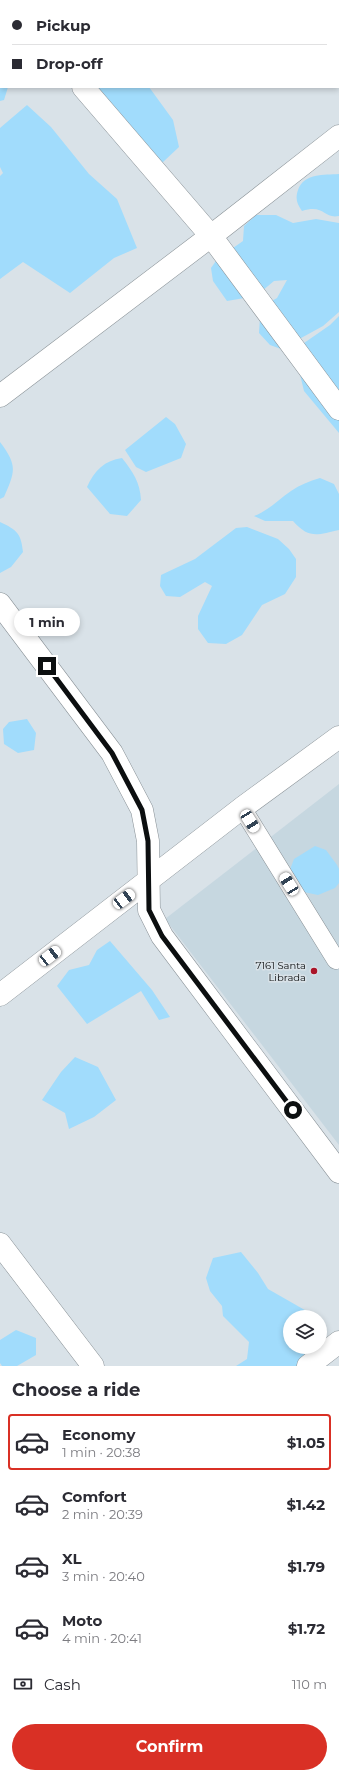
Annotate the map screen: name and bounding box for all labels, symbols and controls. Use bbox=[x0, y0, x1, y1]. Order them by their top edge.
text: Pickup bbox=[36, 16, 91, 35]
text: Drop-off bbox=[36, 54, 103, 73]
callout: 1 min bbox=[14, 608, 80, 636]
text: 1 min bbox=[29, 614, 65, 630]
route end bbox=[38, 657, 56, 675]
car bbox=[239, 808, 261, 834]
car bbox=[278, 871, 300, 897]
car bbox=[111, 887, 137, 911]
car bbox=[37, 944, 63, 968]
place label: 7161 Santa Librada bbox=[256, 959, 306, 984]
marker: 7161 Santa Librada bbox=[309, 966, 319, 976]
route start bbox=[284, 1101, 302, 1119]
map controls bbox=[283, 1310, 327, 1354]
button: layers bbox=[283, 1310, 327, 1354]
text: Choose a ride bbox=[12, 1379, 140, 1401]
icon: car bbox=[14, 1424, 50, 1460]
text: Economy bbox=[62, 1425, 135, 1444]
text: $1.05 bbox=[287, 1433, 325, 1452]
text: 1 min · 20:38 bbox=[62, 1444, 141, 1460]
icon: car bbox=[14, 1486, 50, 1522]
text: Comfort bbox=[62, 1487, 127, 1506]
text: $1.42 bbox=[287, 1495, 325, 1514]
text: 2 min · 20:39 bbox=[62, 1506, 143, 1522]
icon: car bbox=[14, 1548, 50, 1584]
text: XL bbox=[62, 1549, 81, 1568]
text: $1.79 bbox=[287, 1557, 325, 1576]
text: 3 min · 20:40 bbox=[62, 1568, 145, 1584]
icon: car bbox=[14, 1610, 50, 1646]
text: Moto bbox=[62, 1611, 102, 1630]
text: $1.72 bbox=[288, 1619, 325, 1638]
text: 4 min · 20:41 bbox=[62, 1630, 142, 1646]
icon: cash bbox=[12, 1673, 34, 1695]
text: Cash bbox=[44, 1675, 81, 1694]
text: 110 m bbox=[292, 1676, 327, 1692]
button: Confirm bbox=[12, 1724, 327, 1770]

